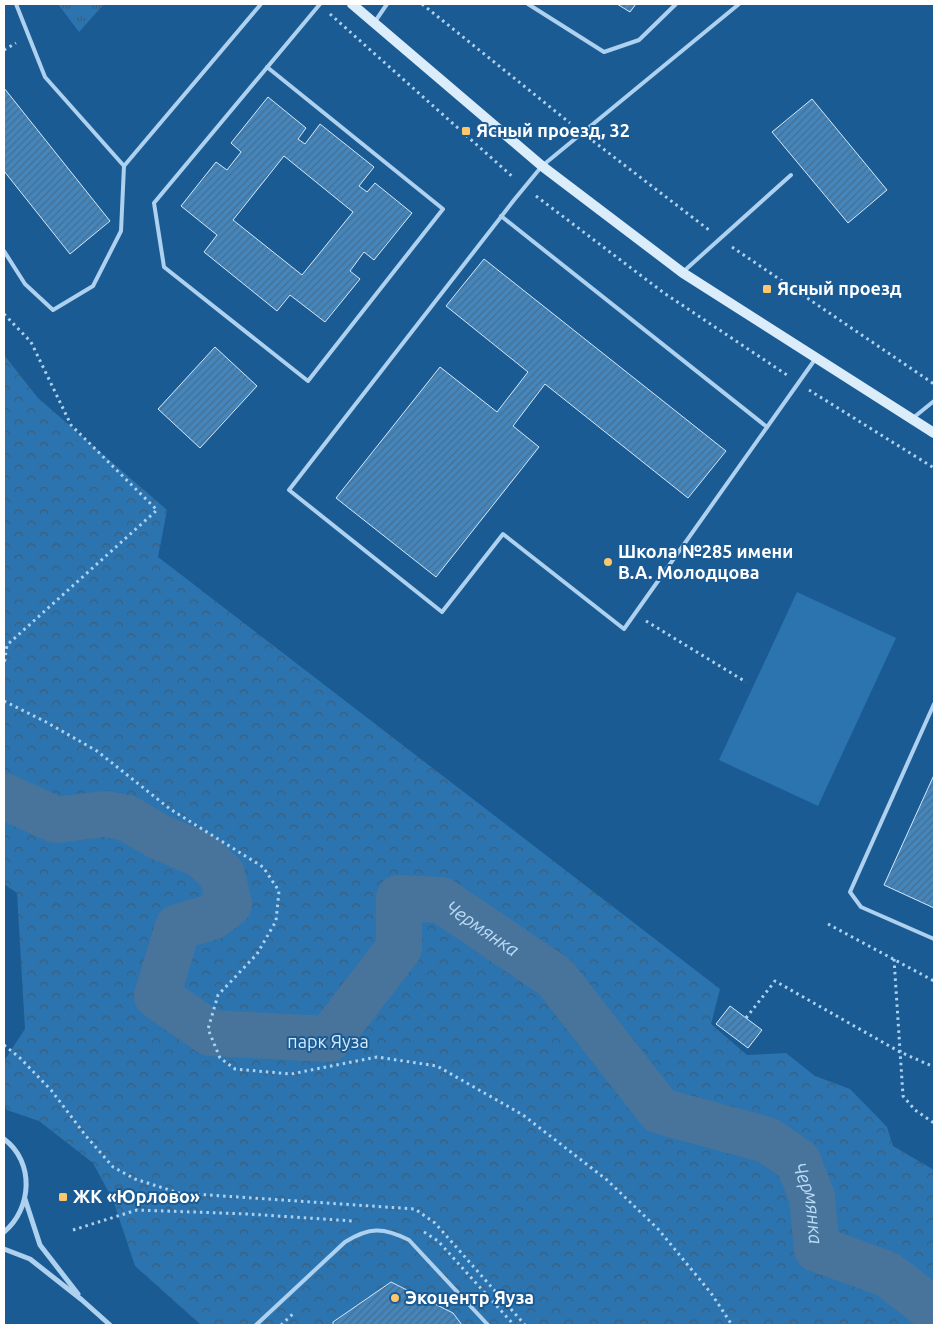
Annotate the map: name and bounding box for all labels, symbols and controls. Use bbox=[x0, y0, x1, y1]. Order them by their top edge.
place label: Ясный проезд, 32 bbox=[476, 120, 630, 140]
marker: Ясный проезд, 32 bbox=[460, 125, 472, 137]
place label: Ясный проезд bbox=[777, 278, 902, 298]
marker: Ясный проезд bbox=[761, 283, 773, 295]
place label: Школа №285 имени В.А. Молодцова bbox=[618, 541, 793, 582]
marker: Школа №285 имени В.А. Молодцова bbox=[602, 556, 614, 568]
water label: Чермянка bbox=[442, 896, 523, 961]
park label: парк Яуза bbox=[287, 1031, 369, 1051]
water label: Чермянка bbox=[789, 1159, 827, 1245]
place label: ЖК «Юрлово» bbox=[73, 1186, 200, 1206]
marker: ЖК «Юрлово» bbox=[57, 1191, 69, 1203]
place label: Экоцентр Яуза bbox=[405, 1287, 534, 1307]
marker: Экоцентр Яуза bbox=[389, 1292, 401, 1304]

